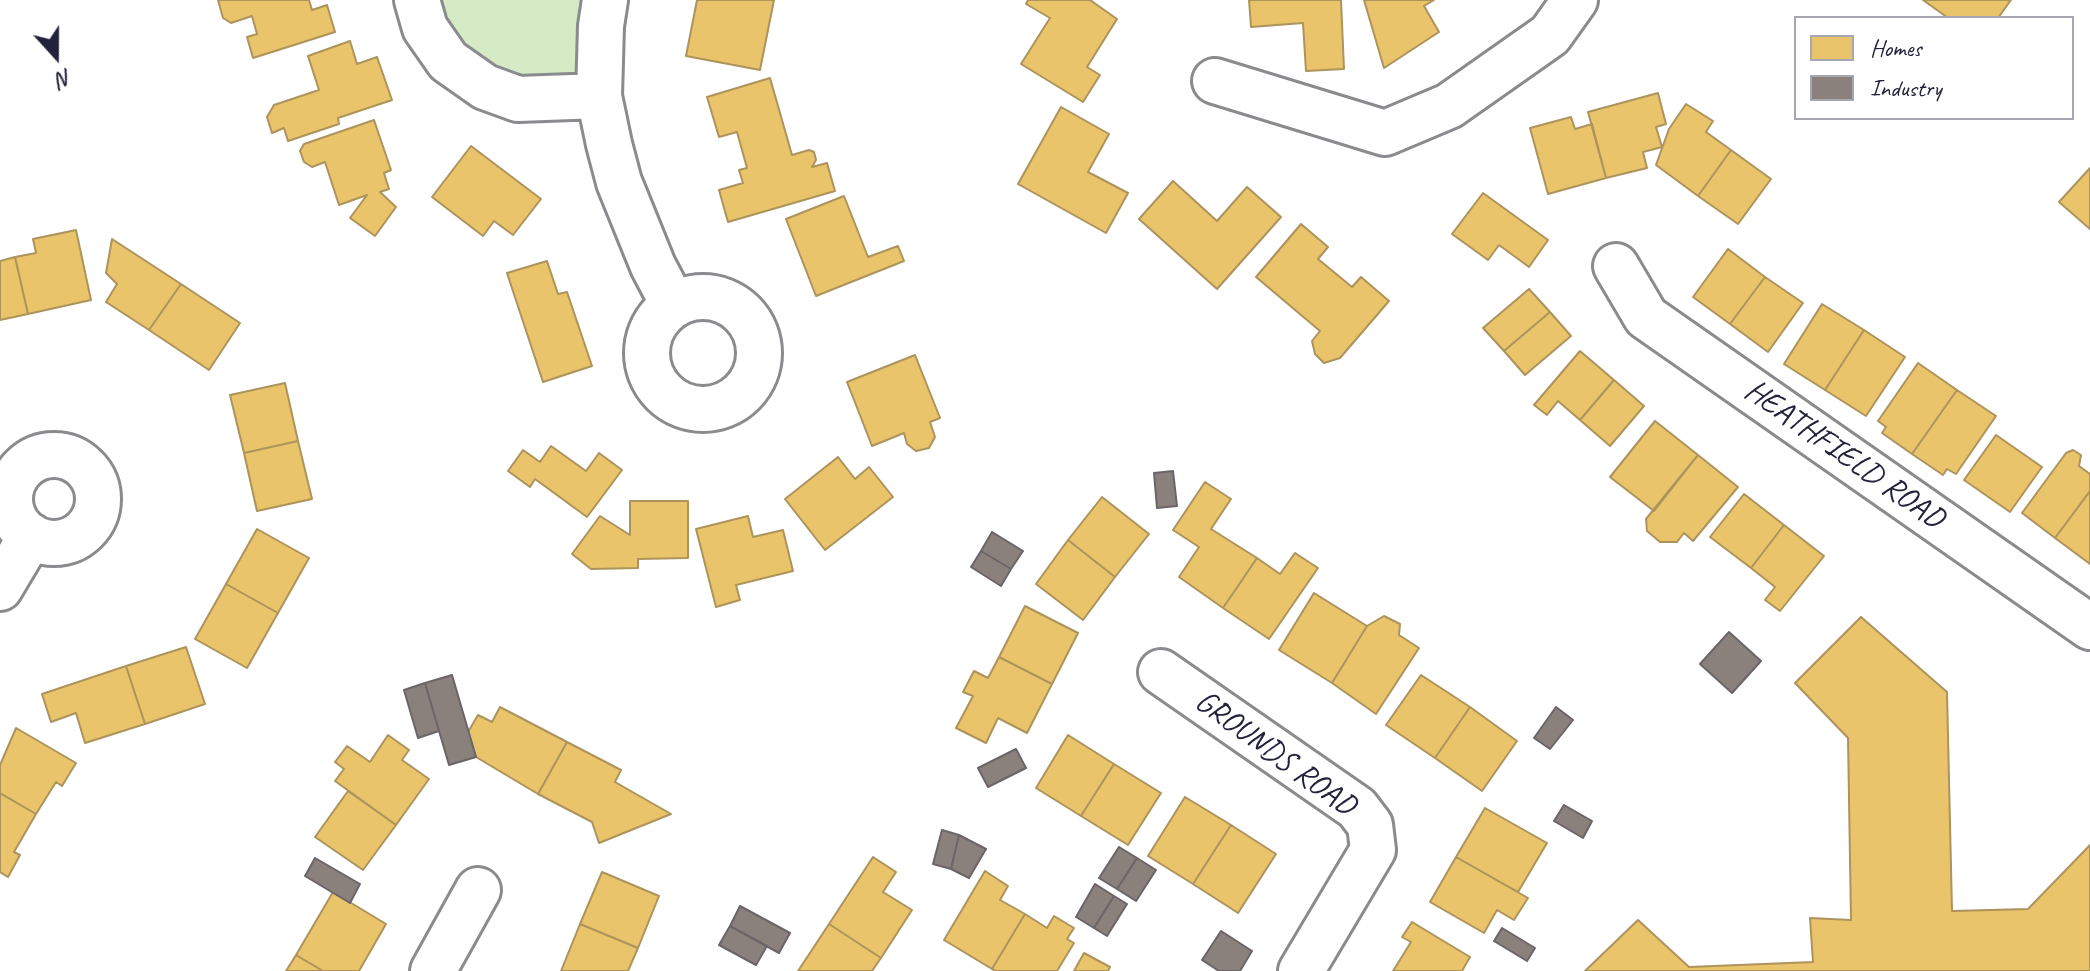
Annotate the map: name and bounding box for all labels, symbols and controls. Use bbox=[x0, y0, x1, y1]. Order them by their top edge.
north arrow bbox=[16, 16, 96, 96]
legend bbox=[1794, 16, 2074, 120]
text: Homes bbox=[1870, 33, 1921, 63]
text: N bbox=[53, 63, 76, 94]
text: Industry bbox=[1870, 73, 1941, 103]
street label: HEATHFIELD ROAD bbox=[1737, 372, 1951, 538]
street label: GROUNDS ROAD bbox=[1187, 683, 1363, 825]

